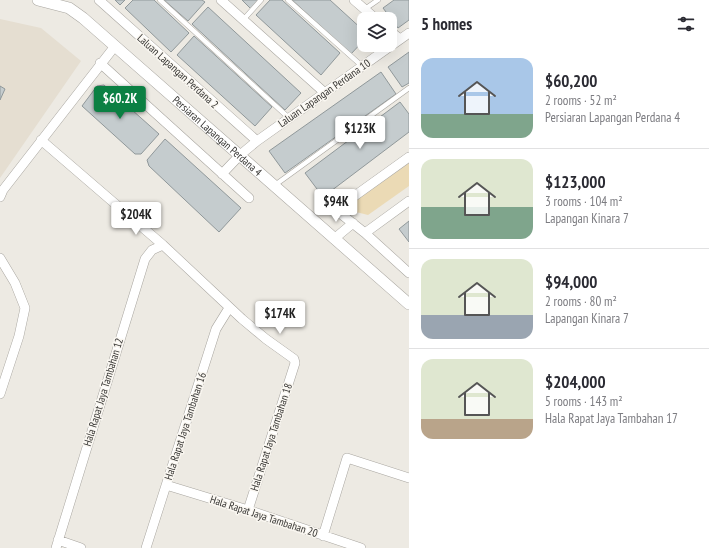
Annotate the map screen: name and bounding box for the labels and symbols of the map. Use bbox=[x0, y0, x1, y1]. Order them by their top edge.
street label: Laluan Lapangan Perdana 2 bbox=[134, 31, 222, 111]
street label: Laluan Lapangan Perdana 10 bbox=[275, 56, 373, 130]
pin: $60.2K bbox=[87, 86, 153, 120]
street label: Persiaran Lapangan Perdana 4 bbox=[170, 93, 265, 179]
pin: $123K bbox=[332, 116, 388, 150]
pin: $94K bbox=[312, 189, 360, 223]
pin: $204K bbox=[108, 202, 164, 236]
pin: $174K bbox=[252, 301, 308, 335]
street label: Hala Rapat Jaya Tambahan 12 bbox=[80, 336, 126, 448]
street label: Hala Rapat Jaya Tambahan 16 bbox=[161, 370, 209, 482]
street label: Hala Rapat Jaya Tambahan 18 bbox=[247, 381, 295, 493]
street label: Hala Rapat Jaya Tambahan 20 bbox=[208, 492, 320, 540]

